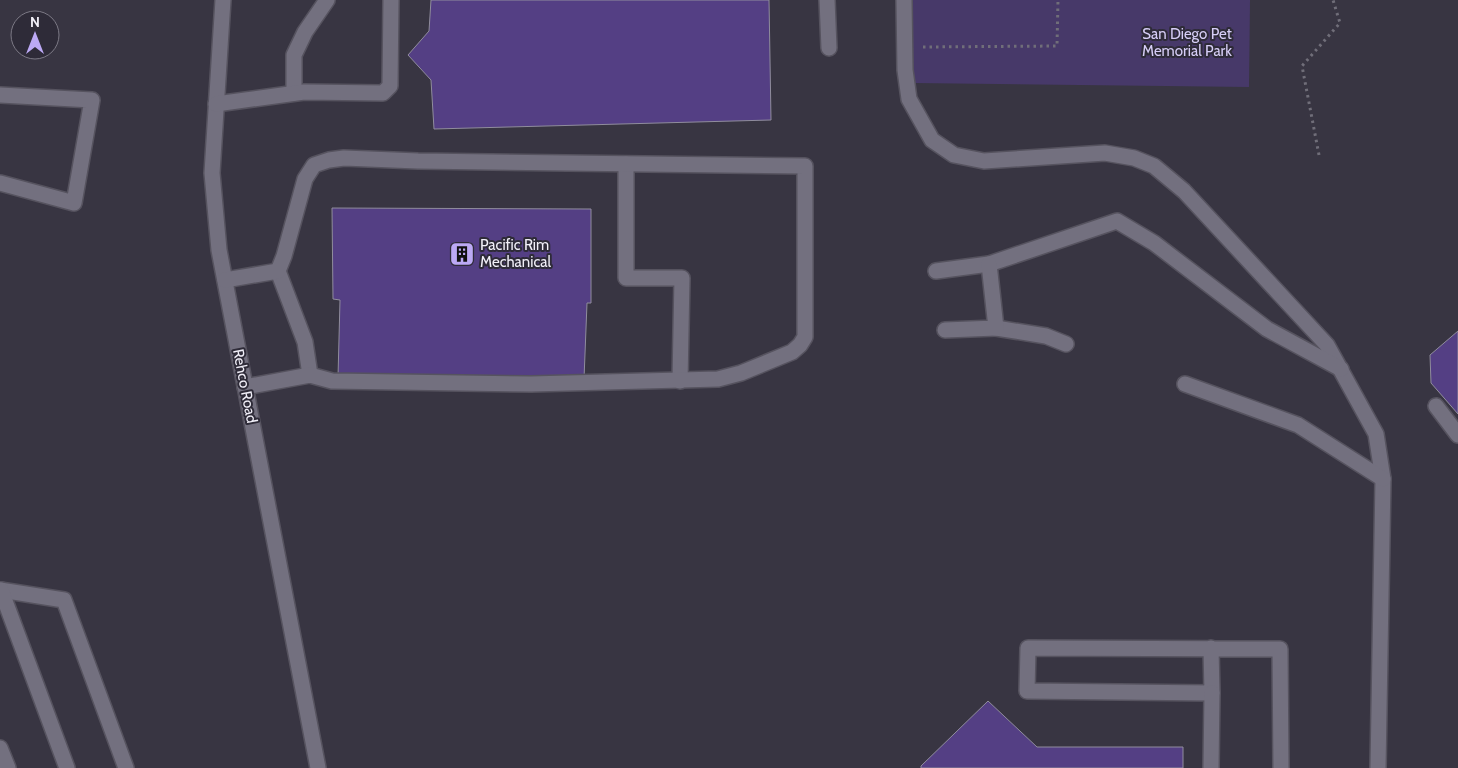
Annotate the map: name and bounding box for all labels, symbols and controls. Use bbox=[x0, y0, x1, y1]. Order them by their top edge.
north arrow bbox=[10, 10, 60, 60]
text: N bbox=[30, 13, 40, 31]
park label: San Diego Pet Memorial Park bbox=[1142, 25, 1232, 60]
place label: Pacific Rim Mechanical bbox=[480, 236, 551, 271]
building icon: Pacific Rim Mechanical bbox=[449, 241, 475, 267]
street label: Rehco Road bbox=[229, 347, 261, 425]

